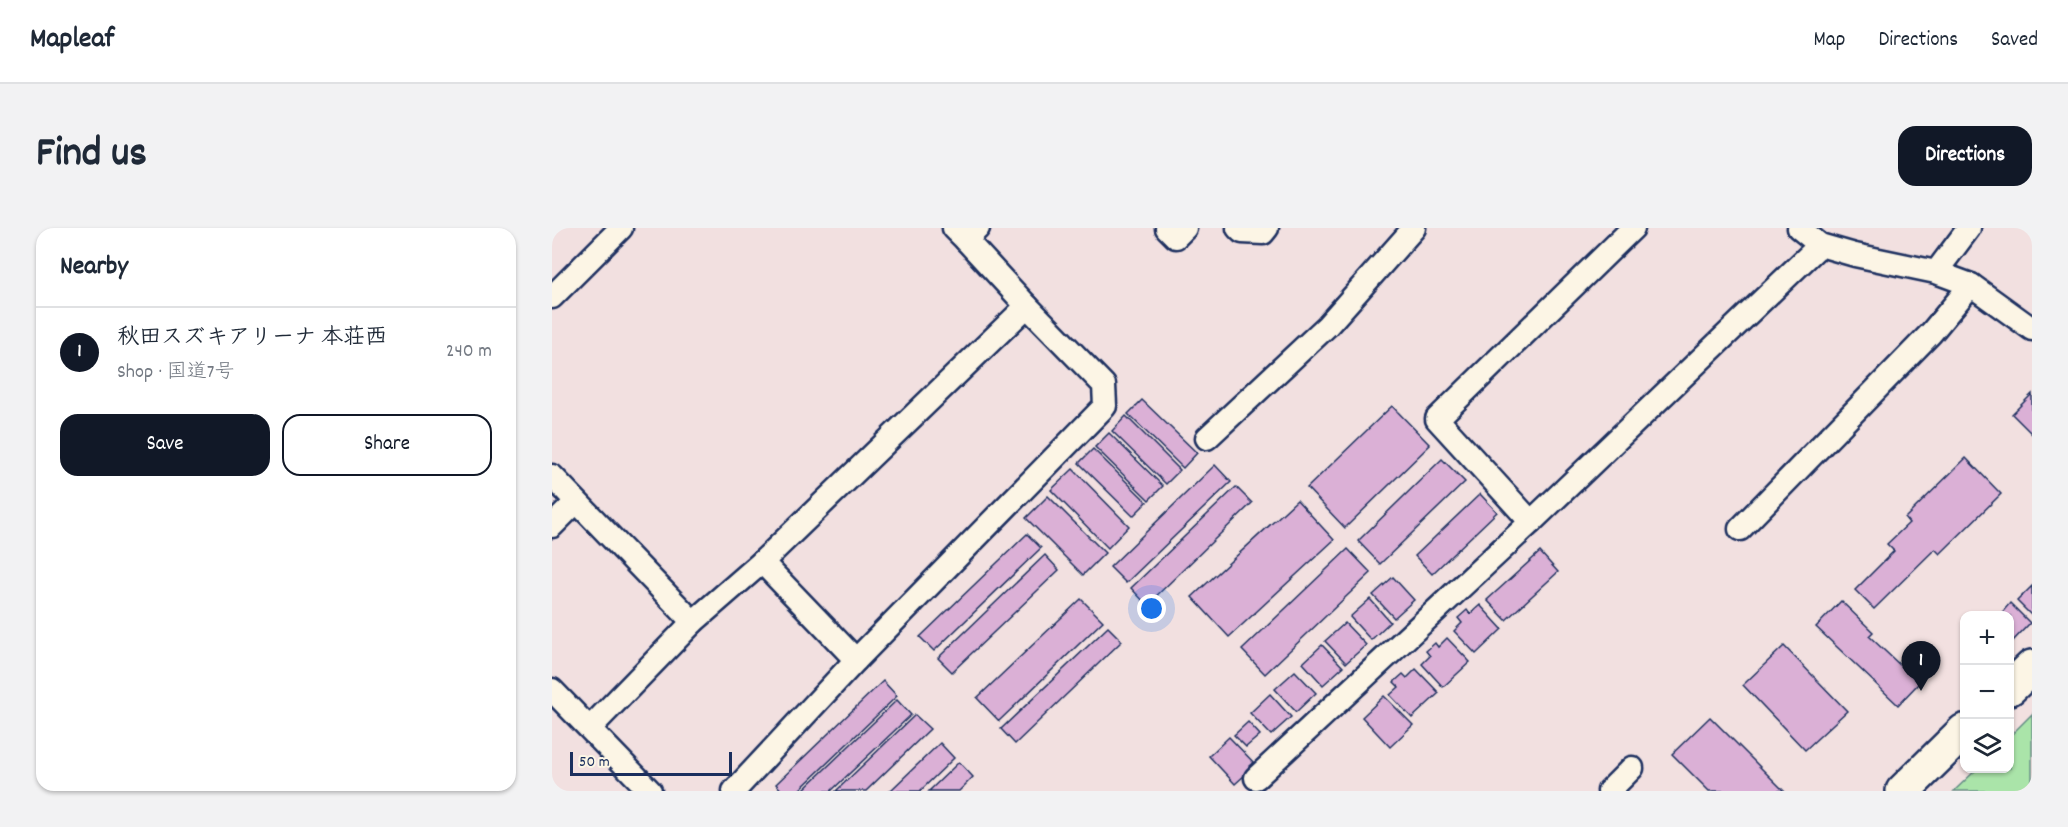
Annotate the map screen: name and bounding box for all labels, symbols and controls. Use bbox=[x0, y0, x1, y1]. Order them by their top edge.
text: Mapleaf bbox=[30, 21, 114, 61]
text: Map bbox=[1814, 26, 1845, 56]
text: Directions bbox=[1878, 26, 1958, 56]
text: Saved bbox=[1991, 26, 2038, 56]
text: Find us bbox=[36, 126, 147, 186]
button: Directions bbox=[1898, 126, 2032, 186]
text: Nearby bbox=[60, 249, 128, 286]
text: 秋田スズキアリーナ 本荘西 bbox=[117, 323, 387, 354]
text: 1 bbox=[77, 338, 82, 366]
text: 240 m bbox=[446, 338, 492, 366]
text: Shop · 国道7号 bbox=[117, 359, 235, 387]
button: Save bbox=[60, 414, 270, 476]
button: Share bbox=[282, 414, 492, 476]
your location bbox=[1137, 594, 1166, 623]
map controls bbox=[1960, 611, 2014, 773]
button: + bbox=[1960, 611, 2014, 665]
pin: 1 bbox=[1902, 642, 1940, 691]
button: − bbox=[1960, 665, 2014, 719]
button: layers bbox=[1960, 719, 2014, 773]
scale bar bbox=[570, 749, 732, 776]
text: 50 m bbox=[579, 751, 610, 774]

